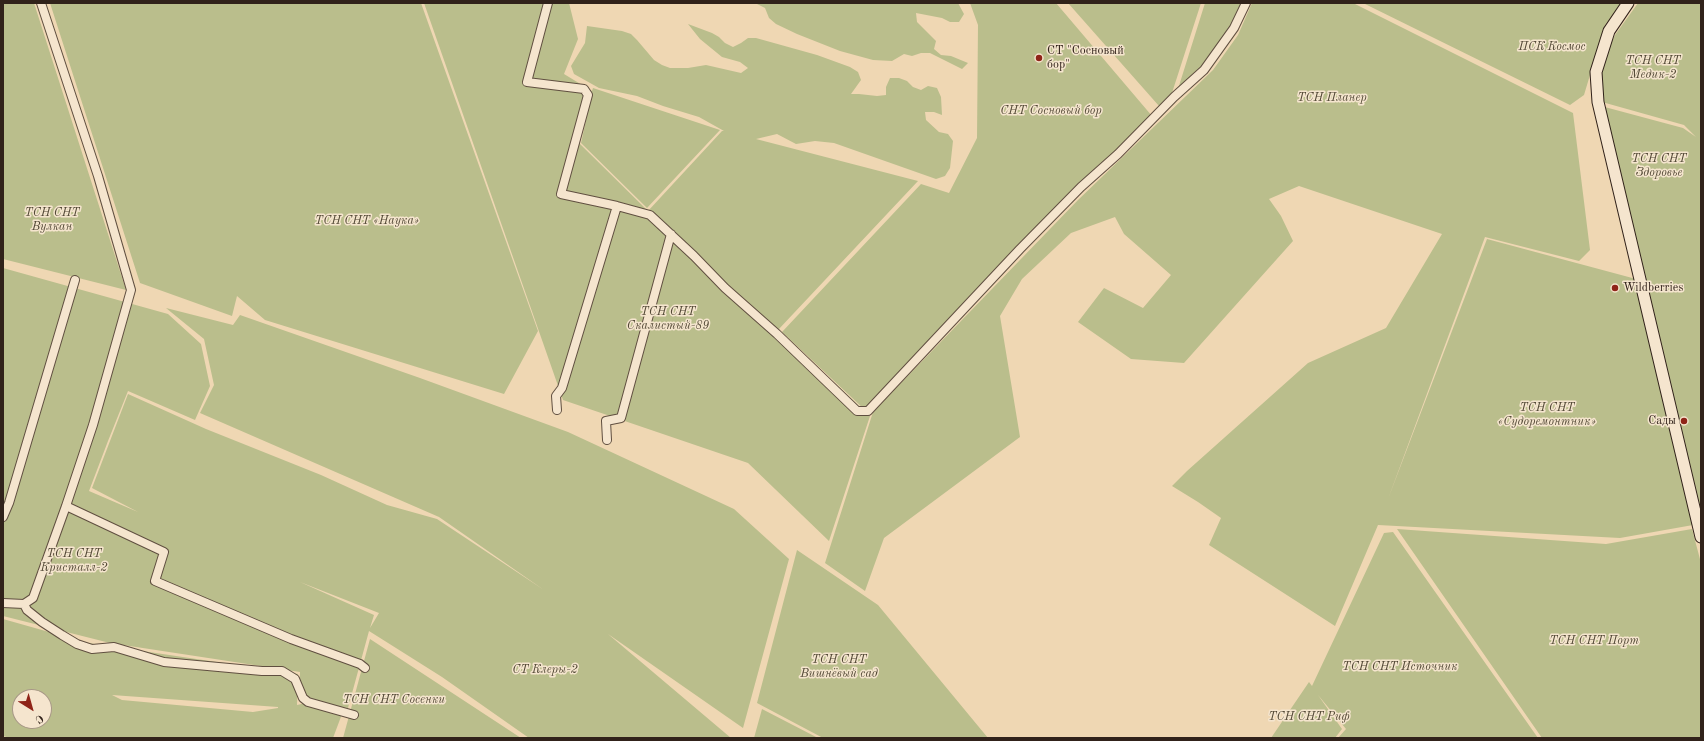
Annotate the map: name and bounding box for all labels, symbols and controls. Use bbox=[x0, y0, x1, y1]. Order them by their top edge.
park label: ПСК Космос bbox=[1518, 40, 1586, 54]
place label: СТ "Сосновый бор" bbox=[1047, 44, 1124, 72]
marker: СТ "Сосновый бор" bbox=[1034, 53, 1044, 63]
park label: ТСН СНТ Медик-2 bbox=[1625, 54, 1681, 82]
park label: ТСН Планер bbox=[1297, 91, 1367, 105]
park label: СНТ Сосновый бор bbox=[1000, 104, 1102, 118]
park label: ТСН СНТ Здоровье bbox=[1631, 152, 1687, 180]
park label: ТСН СНТ Вулкан bbox=[24, 206, 80, 234]
park label: ТСН СНТ «Наука» bbox=[315, 214, 419, 228]
place label: Wildberries bbox=[1623, 281, 1684, 295]
marker: Wildberries bbox=[1610, 283, 1620, 293]
park label: ТСН СНТ Скалистый-89 bbox=[627, 305, 709, 333]
park label: ТСН СНТ «Судоремонтник» bbox=[1498, 401, 1596, 429]
place label: Сады bbox=[1648, 414, 1676, 428]
marker: Сады bbox=[1679, 416, 1689, 426]
park label: ТСН СНТ Кристалл-2 bbox=[41, 547, 107, 575]
park label: ТСН СНТ Порт bbox=[1549, 634, 1639, 648]
park label: ТСН СНТ Вишнёвый сад bbox=[800, 653, 878, 681]
park label: ТСН СНТ Источник bbox=[1342, 660, 1458, 674]
park label: СТ Клеры-2 bbox=[512, 663, 578, 677]
north arrow bbox=[12, 689, 52, 729]
park label: ТСН СНТ Сосенки bbox=[343, 693, 445, 707]
park label: ТСН СНТ Риф bbox=[1268, 710, 1350, 724]
text: С bbox=[33, 712, 45, 725]

